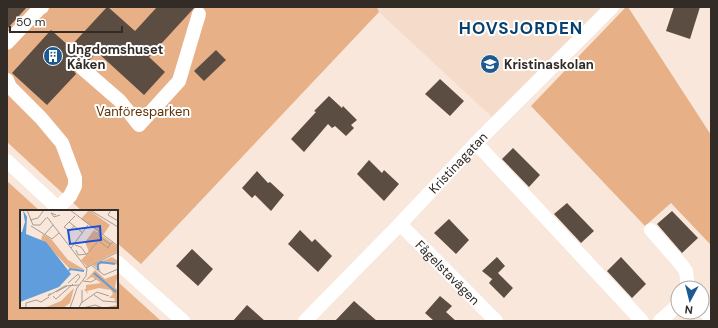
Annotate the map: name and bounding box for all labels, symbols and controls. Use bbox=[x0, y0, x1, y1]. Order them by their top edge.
scale bar bbox=[10, 8, 122, 34]
text: 50 m bbox=[16, 14, 45, 30]
district label: HOVSJORDEN bbox=[459, 17, 583, 39]
place label: Ungdomshuset Kåken bbox=[67, 41, 163, 73]
building icon: Ungdomshuset Kåken bbox=[42, 45, 64, 67]
school or university icon: Kristinaskolan bbox=[479, 53, 501, 75]
place label: Kristinaskolan bbox=[504, 56, 594, 73]
park label: Vanföresparken bbox=[96, 103, 190, 120]
street label: Kristinagatan bbox=[425, 128, 491, 197]
inset map bbox=[20, 210, 118, 308]
street label: Fågelstavägen bbox=[412, 236, 484, 308]
north arrow bbox=[670, 280, 710, 320]
text: N bbox=[684, 302, 694, 317]

